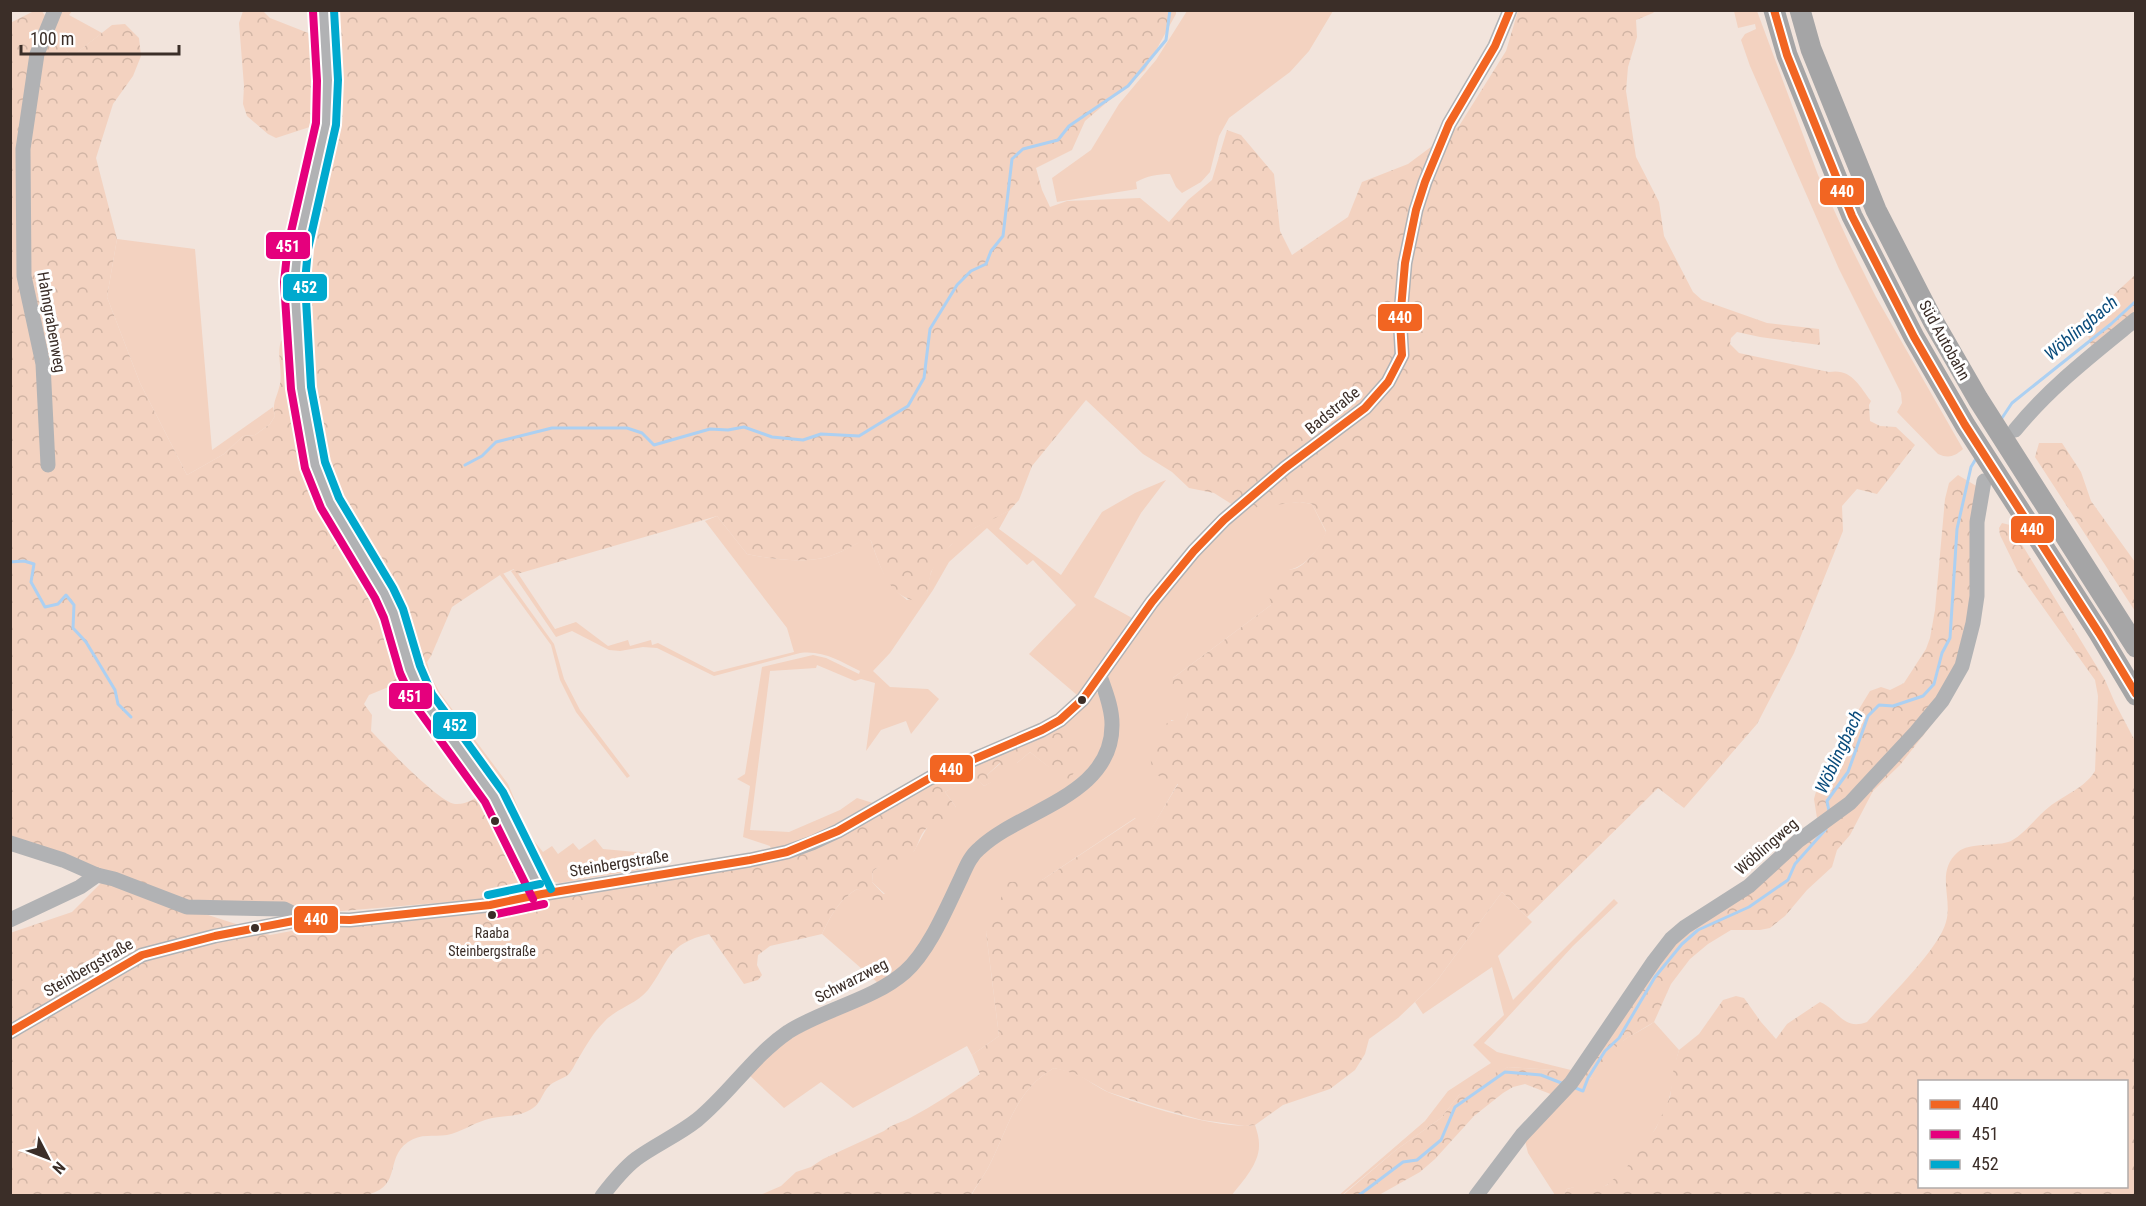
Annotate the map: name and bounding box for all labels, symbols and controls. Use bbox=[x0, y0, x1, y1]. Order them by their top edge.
scale bar bbox=[21, 18, 178, 56]
text: 100 m bbox=[30, 28, 74, 49]
line badge: 440 bbox=[1819, 177, 1865, 206]
text: 440 bbox=[1830, 182, 1854, 201]
line badge: 451 bbox=[265, 231, 311, 260]
text: 451 bbox=[276, 237, 300, 256]
street label: Hahngrabenweg bbox=[33, 270, 70, 374]
line badge: 452 bbox=[282, 273, 328, 302]
text: 452 bbox=[293, 278, 317, 297]
water label: Wöblingbach bbox=[2040, 291, 2122, 364]
street label: Süd Autobahn bbox=[1915, 297, 1974, 383]
line badge: 440 bbox=[1377, 303, 1423, 332]
text: 440 bbox=[1388, 308, 1412, 327]
street label: Badstraße bbox=[1301, 383, 1363, 438]
line badge: 440 bbox=[2010, 515, 2055, 544]
text: 440 bbox=[2020, 520, 2044, 539]
line badge: 451 bbox=[388, 682, 433, 710]
text: 451 bbox=[398, 687, 422, 706]
unlabelled marker bbox=[1076, 694, 1088, 706]
water label: Wöblingbach bbox=[1810, 707, 1867, 797]
line badge: 452 bbox=[432, 711, 477, 740]
text: 452 bbox=[443, 716, 467, 735]
line badge: 440 bbox=[929, 754, 974, 783]
text: 440 bbox=[939, 760, 963, 779]
street label: Wöblingweg bbox=[1731, 814, 1801, 879]
unlabelled marker bbox=[489, 815, 501, 827]
street label: Steinbergstraße bbox=[568, 846, 670, 881]
line badge: 440 bbox=[293, 905, 339, 934]
marker: Raaba Steinbergstraße bbox=[486, 909, 498, 921]
text: 440 bbox=[304, 910, 328, 929]
unlabelled marker bbox=[249, 922, 261, 934]
place label: Raaba Steinbergstraße bbox=[448, 925, 536, 959]
street label: Steinbergstraße bbox=[40, 934, 136, 1001]
street label: Schwarzweg bbox=[812, 954, 891, 1007]
legend bbox=[1918, 1080, 2128, 1188]
text: 440 bbox=[1972, 1093, 1999, 1114]
text: 451 bbox=[1972, 1123, 1999, 1144]
north arrow bbox=[18, 1128, 78, 1188]
text: 452 bbox=[1972, 1153, 1999, 1174]
text: N bbox=[48, 1158, 69, 1178]

